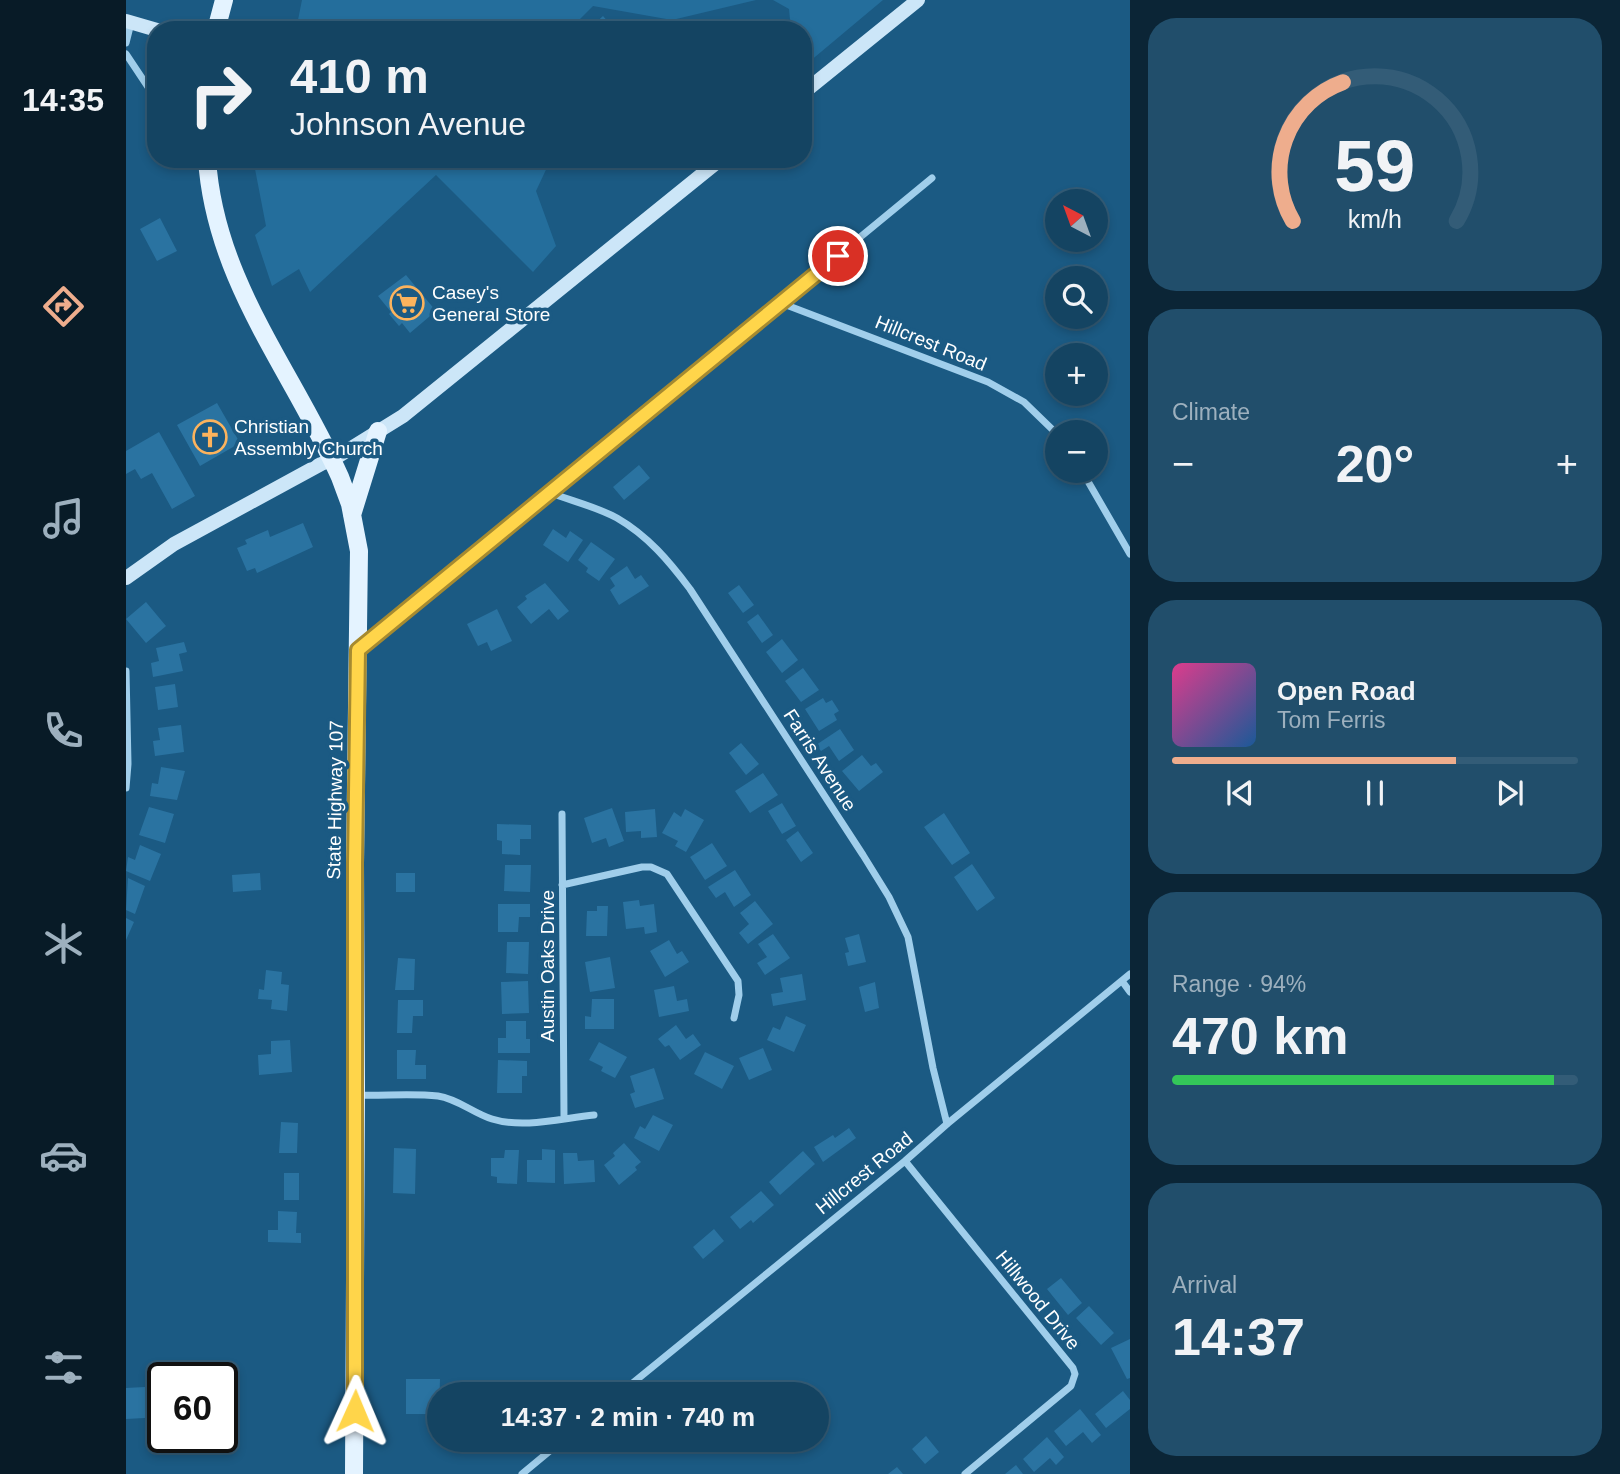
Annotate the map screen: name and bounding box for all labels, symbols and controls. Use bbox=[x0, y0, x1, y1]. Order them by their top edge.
icon: right bbox=[175, 49, 266, 140]
text: 410 m bbox=[290, 49, 429, 103]
text: 14:35 bbox=[22, 82, 104, 118]
text: Johnson Avenue bbox=[290, 106, 526, 142]
text: 59 bbox=[1335, 125, 1415, 206]
north arrow bbox=[1045, 189, 1108, 252]
map controls bbox=[1045, 189, 1108, 483]
text: km/h bbox=[1348, 204, 1402, 232]
pin bbox=[808, 226, 868, 286]
icon: arrive bbox=[819, 237, 857, 275]
button: search bbox=[1045, 266, 1108, 329]
icon: directions bbox=[39, 282, 88, 331]
place label: Casey's General Store bbox=[432, 282, 550, 325]
supermarket icon: Casey's General Store bbox=[388, 284, 426, 322]
street label: Hillcrest Road bbox=[872, 311, 990, 375]
button: + bbox=[1045, 343, 1108, 406]
text: Climate bbox=[1172, 399, 1250, 425]
place label: Christian Assembly Church bbox=[234, 416, 383, 459]
church icon: Christian Assembly Church bbox=[191, 418, 229, 456]
button: − bbox=[1045, 420, 1108, 483]
text: 20° bbox=[1336, 435, 1414, 493]
text: − bbox=[1172, 443, 1194, 485]
text: + bbox=[1556, 443, 1578, 485]
icon: music bbox=[39, 494, 88, 543]
text: Open Road bbox=[1277, 676, 1416, 706]
street label: Farris Avenue bbox=[779, 705, 861, 815]
icon: phone bbox=[39, 706, 88, 755]
text: Tom Ferris bbox=[1277, 707, 1386, 733]
street label: State Highway 107 bbox=[323, 720, 347, 880]
icon: previous bbox=[1221, 774, 1259, 812]
icon: pause bbox=[1356, 774, 1394, 812]
icon: next bbox=[1491, 774, 1529, 812]
street label: Austin Oaks Drive bbox=[537, 890, 558, 1042]
icon: climate bbox=[39, 919, 88, 968]
text: Range · 94% bbox=[1172, 971, 1306, 997]
text: 470 km bbox=[1172, 1007, 1348, 1065]
street label: Hillcrest Road bbox=[811, 1128, 917, 1218]
icon: car bbox=[39, 1131, 88, 1180]
street label: Hillwood Drive bbox=[992, 1246, 1084, 1354]
text: Arrival bbox=[1172, 1272, 1237, 1298]
text: 14:37 bbox=[1172, 1308, 1305, 1366]
icon: filters bbox=[39, 1343, 88, 1392]
speed limit sign: 60 bbox=[147, 1362, 238, 1453]
position arrow bbox=[318, 1374, 392, 1448]
text: 14:37 · 2 min · 740 m bbox=[501, 1402, 755, 1432]

